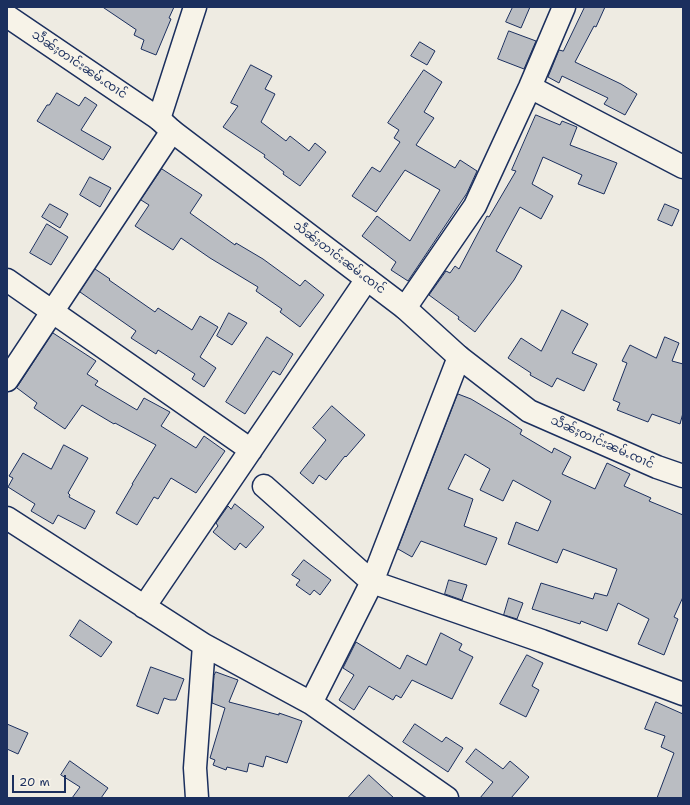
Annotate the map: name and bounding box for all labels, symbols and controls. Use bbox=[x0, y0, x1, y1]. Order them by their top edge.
street label: သဵၼ်ႈတၢင်းၼမ်ႉၸၢင် bbox=[29, 28, 129, 102]
street label: သဵၼ်ႈတၢင်းၼမ်ႉၸၢင် bbox=[290, 219, 388, 297]
street label: သဵၼ်ႈတၢင်းၼမ်ႉၸၢင် bbox=[548, 414, 656, 472]
scale bar bbox=[14, 767, 68, 793]
text: 20 m bbox=[19, 774, 50, 790]

